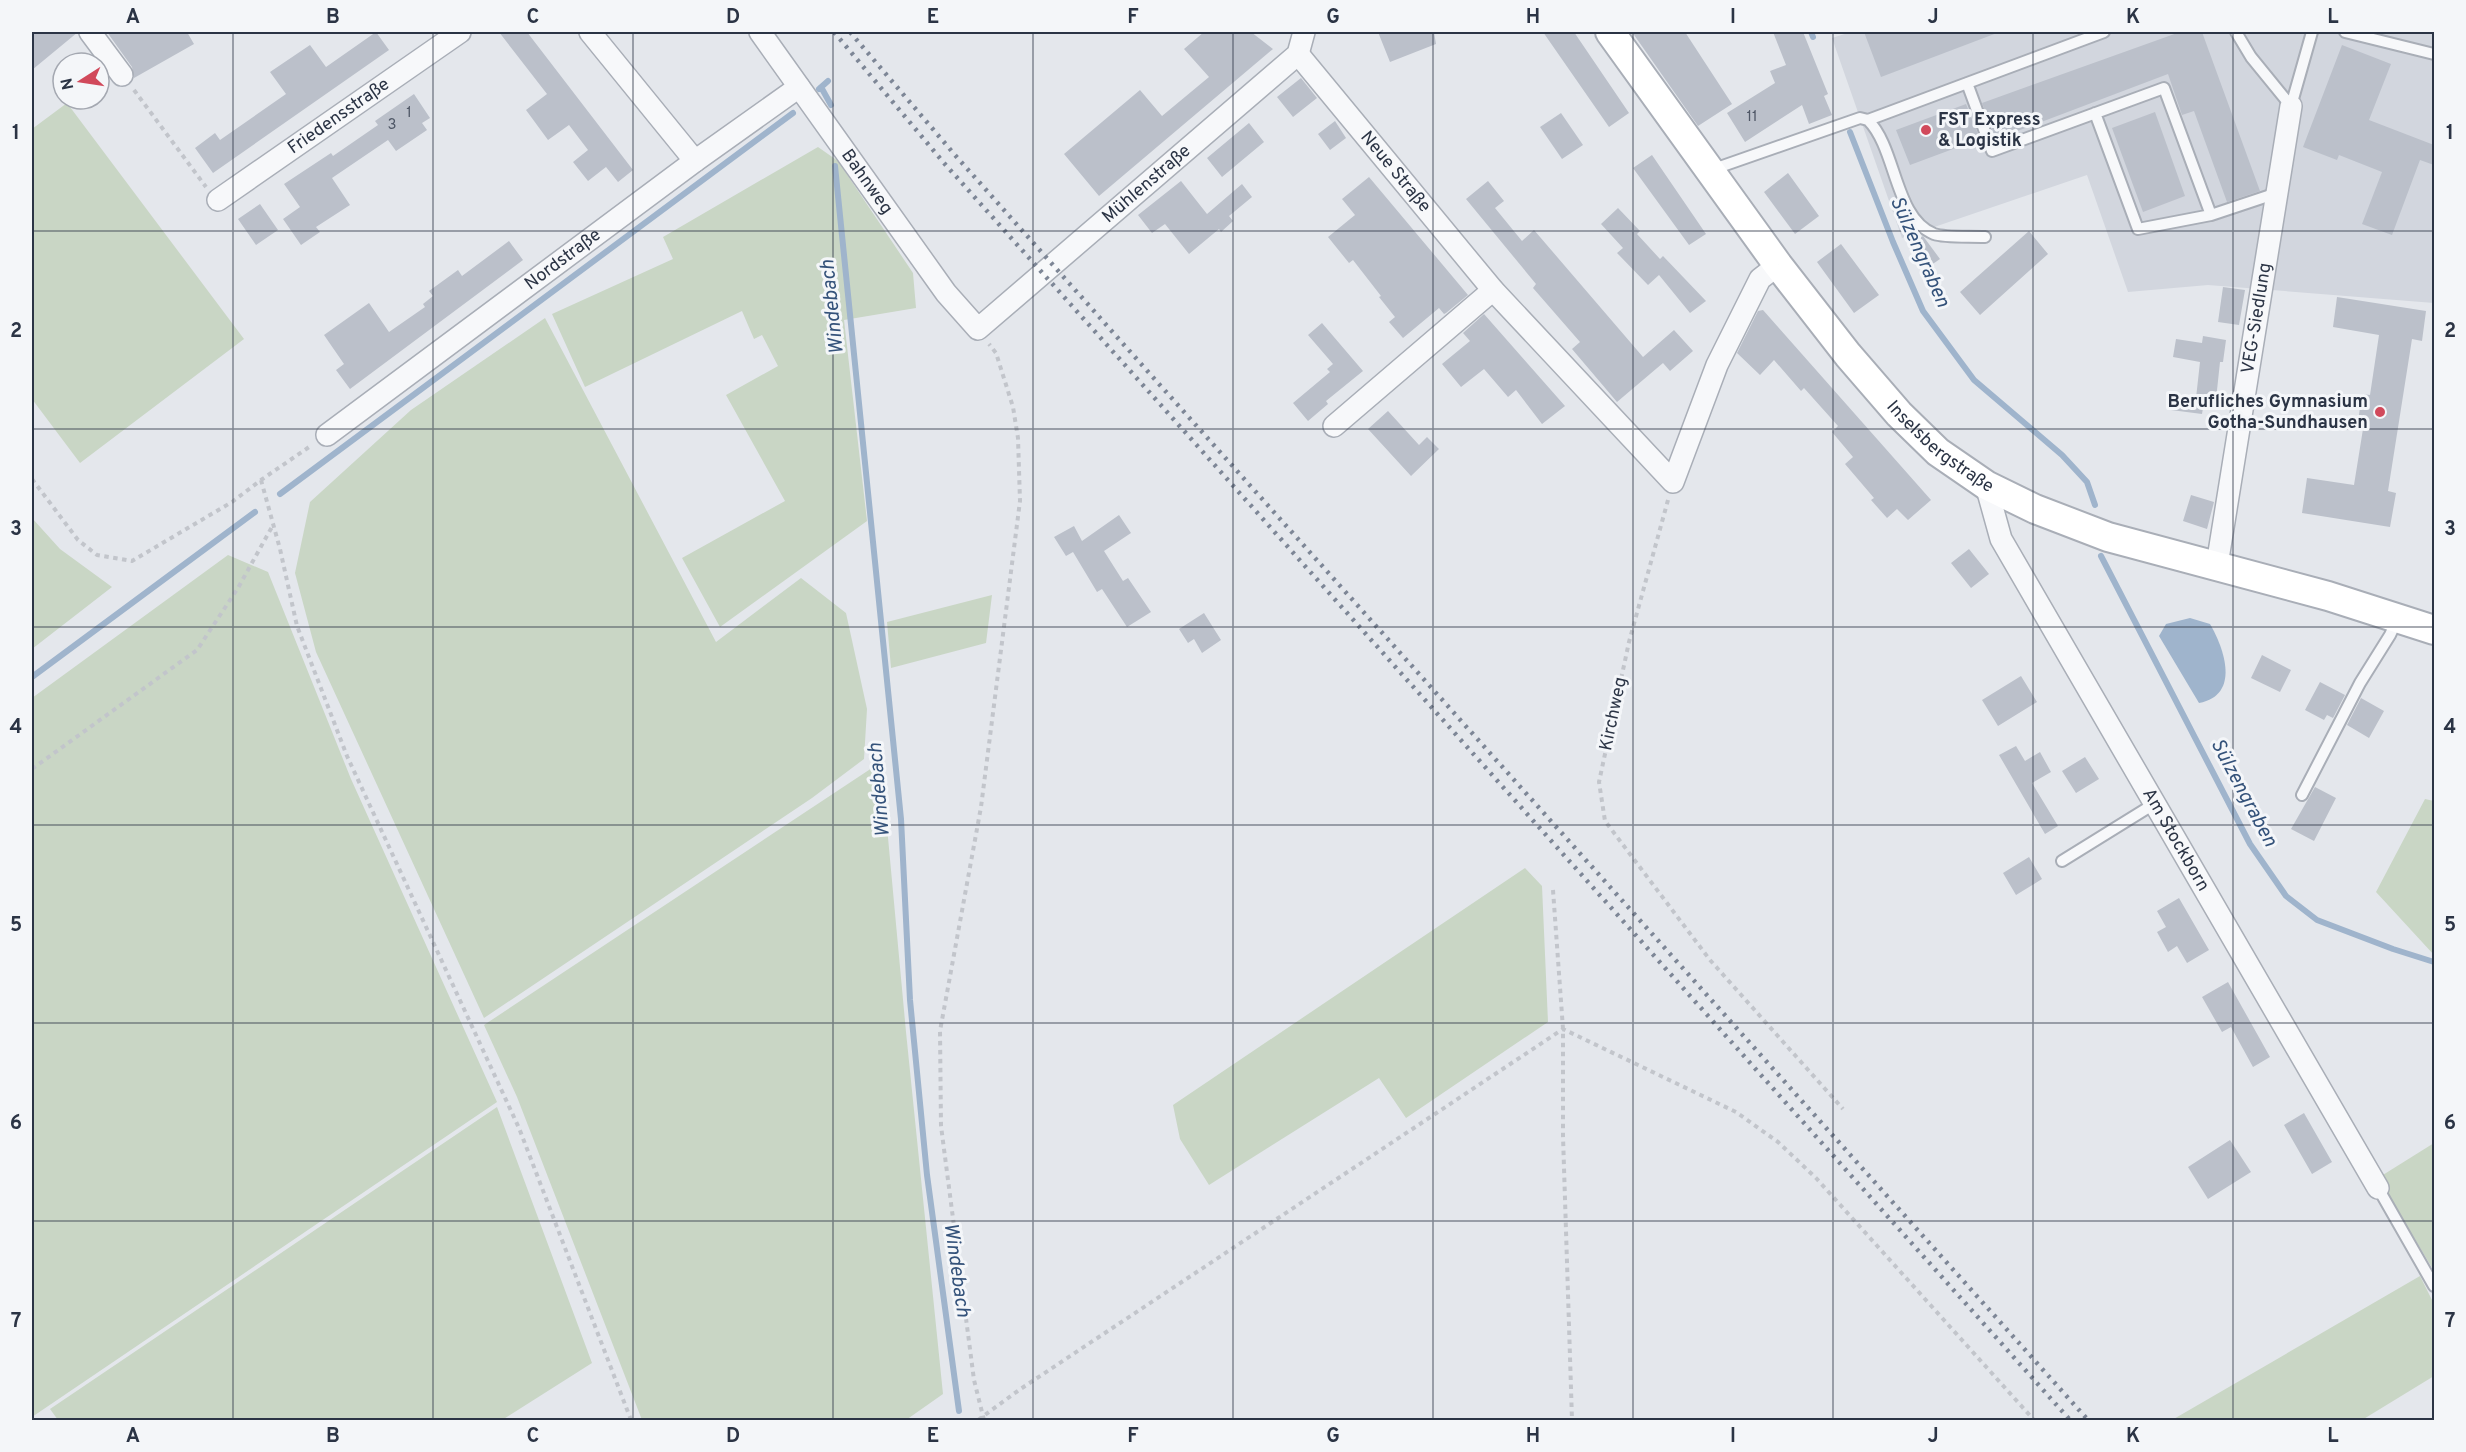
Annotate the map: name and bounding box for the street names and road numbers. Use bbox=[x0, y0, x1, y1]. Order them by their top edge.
street label: Friedensstraße bbox=[283, 73, 394, 160]
street label: Neue Straße bbox=[1355, 127, 1436, 217]
street label: Mühlenstraße bbox=[1098, 140, 1196, 229]
street label: Bahnweg bbox=[836, 145, 898, 219]
street label: Nordstraße bbox=[520, 223, 606, 295]
street label: VEG-Siedlung bbox=[2237, 261, 2277, 375]
street label: Inselsbergstraße bbox=[1881, 396, 1997, 498]
street label: Kirchweg bbox=[1595, 675, 1633, 753]
street label: Am Stockborn bbox=[2137, 784, 2215, 896]

